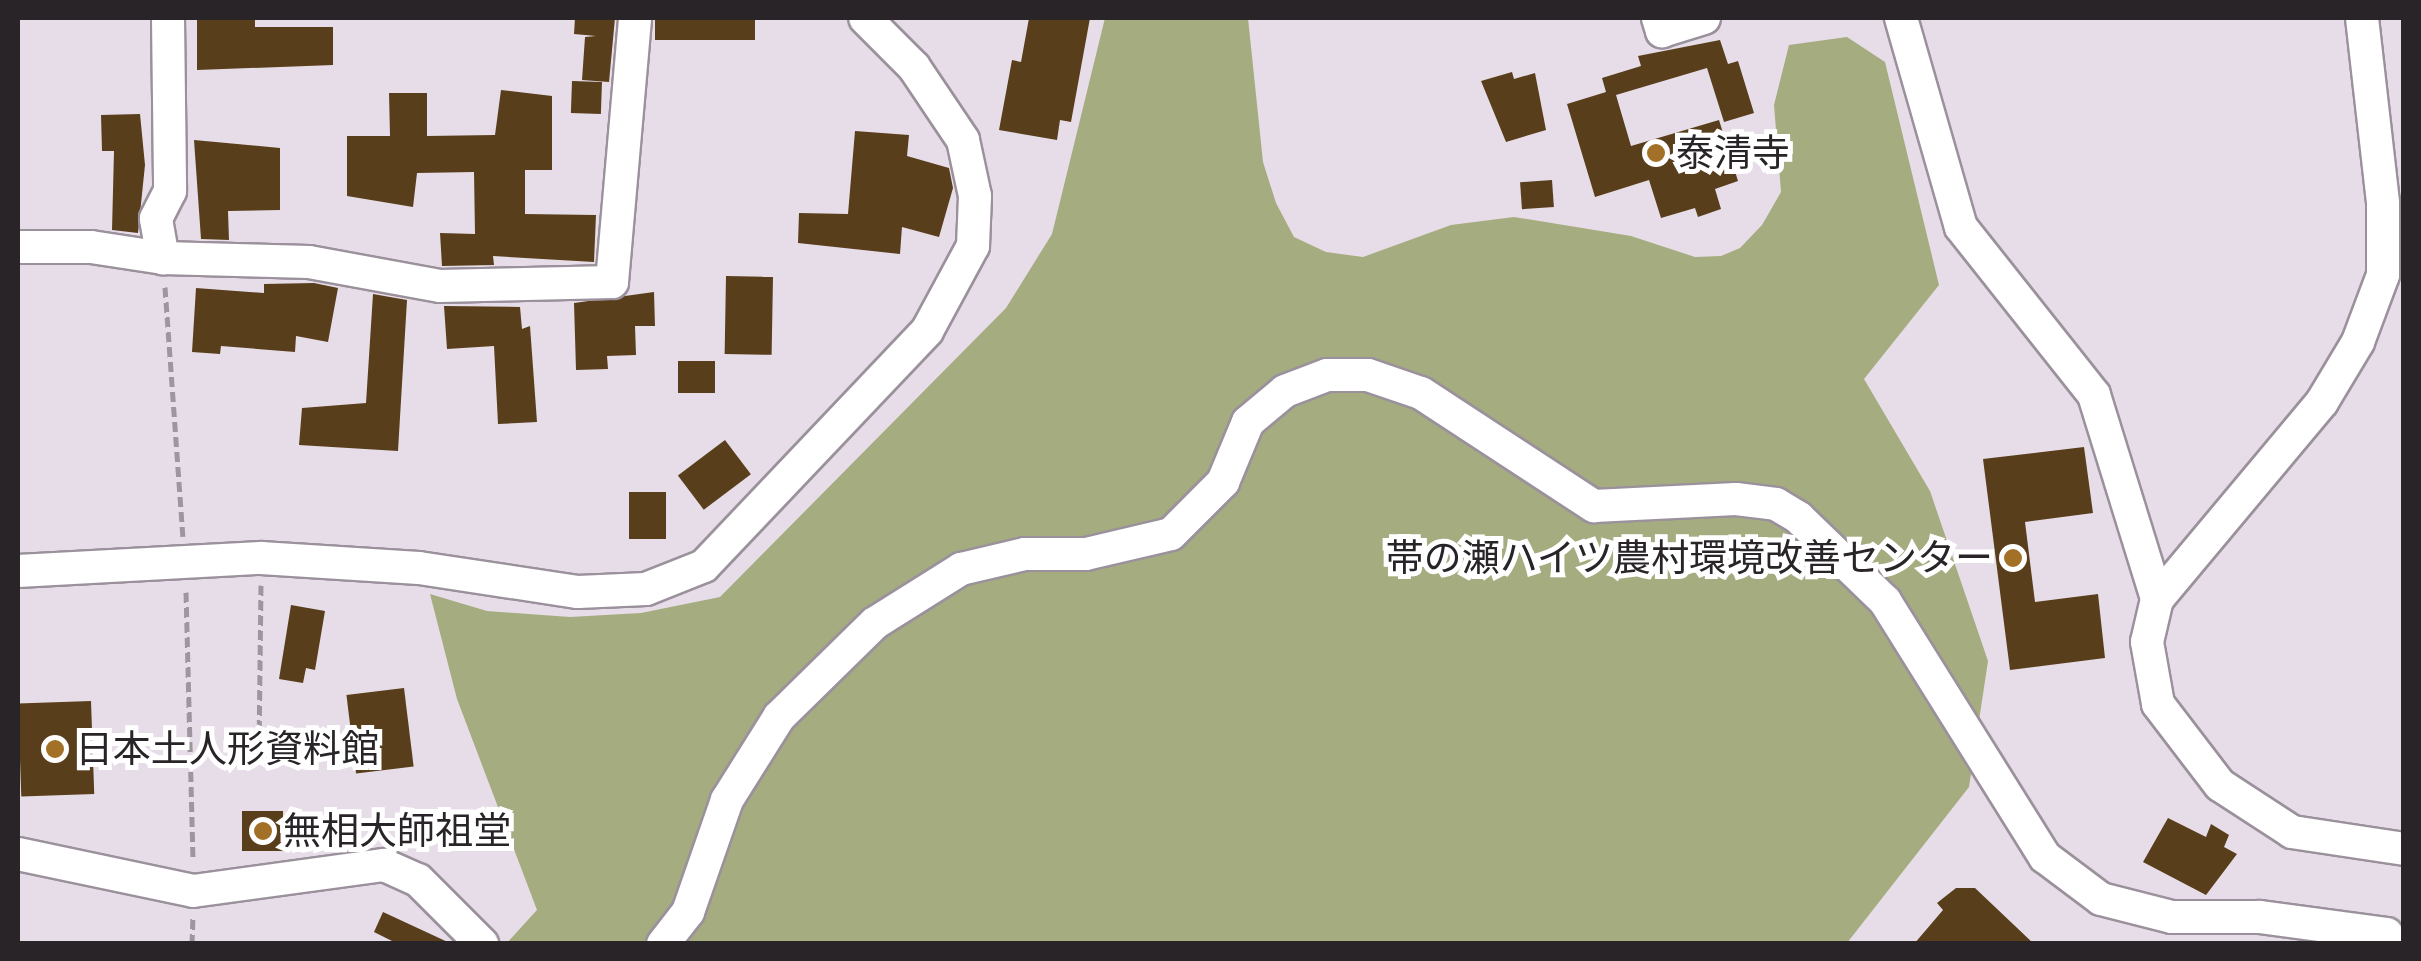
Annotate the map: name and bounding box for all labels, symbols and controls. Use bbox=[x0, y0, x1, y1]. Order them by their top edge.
place label: 泰清寺 bbox=[1676, 130, 1790, 176]
marker: 泰清寺 bbox=[1645, 142, 1667, 164]
place label: 帯の瀬ハイツ農村環境改善センター bbox=[1385, 535, 1993, 581]
marker: 帯の瀬ハイツ農村環境改善センター bbox=[2002, 547, 2024, 569]
place label: 日本土人形資料館 bbox=[75, 726, 379, 772]
marker: 日本土人形資料館 bbox=[44, 738, 66, 760]
place label: 無相大師祖堂 bbox=[283, 808, 511, 854]
marker: 無相大師祖堂 bbox=[252, 820, 274, 842]

